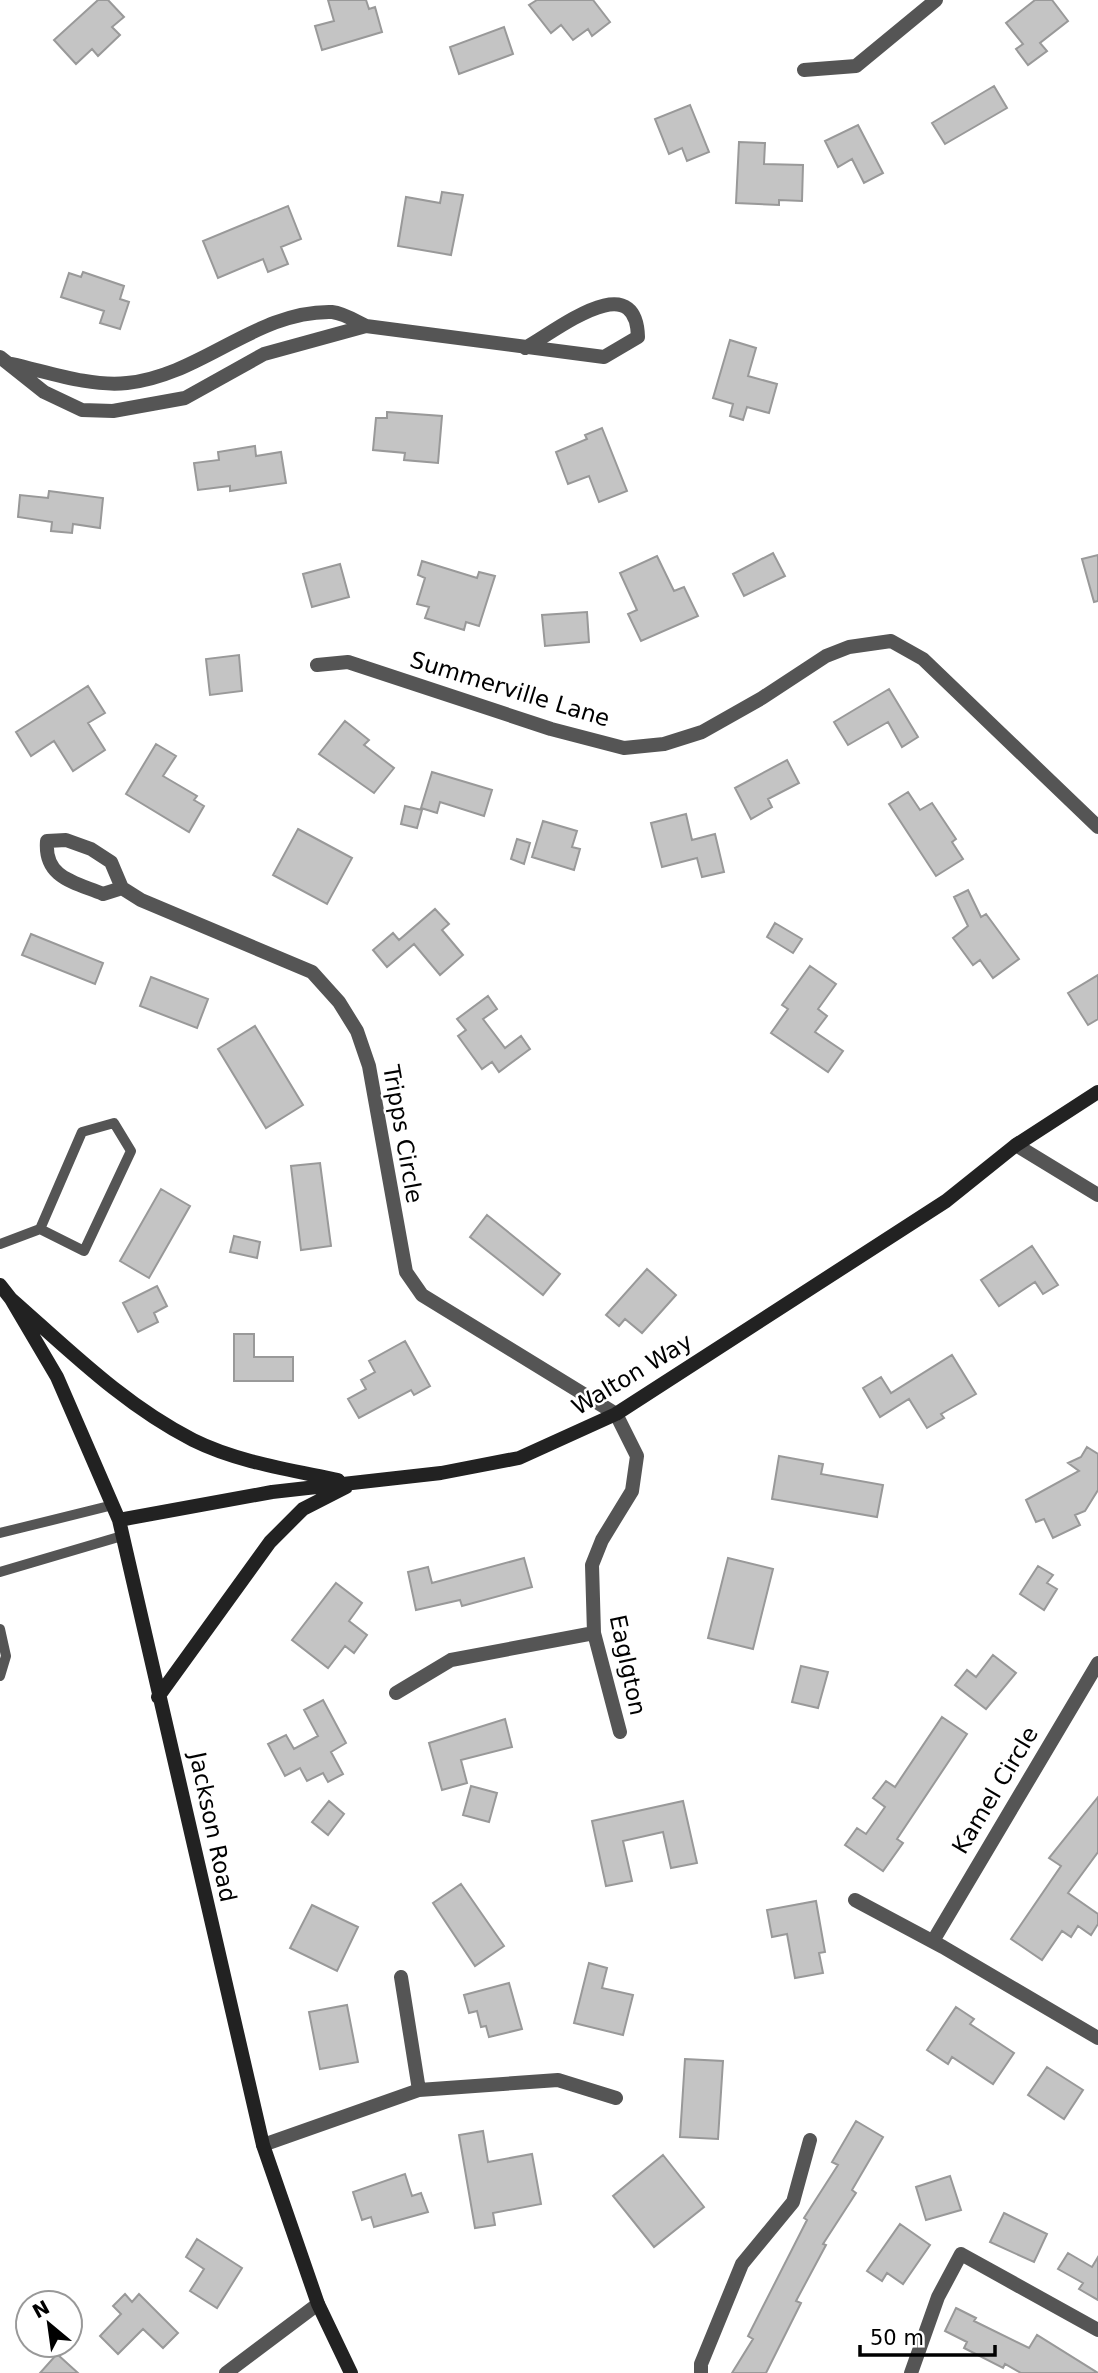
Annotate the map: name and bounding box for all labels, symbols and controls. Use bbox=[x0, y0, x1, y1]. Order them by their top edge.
street label: Summerville Lane bbox=[407, 646, 613, 732]
street label: Tripps Circle bbox=[378, 1062, 428, 1205]
street label: Walton Way bbox=[567, 1328, 697, 1420]
street label: Eaglgton bbox=[605, 1612, 651, 1718]
street label: Kamel Circle bbox=[947, 1722, 1043, 1858]
street label: Jackson Road bbox=[184, 1748, 242, 1904]
north arrow bbox=[14, 2289, 84, 2359]
text: N bbox=[28, 2296, 53, 2323]
scale bar bbox=[860, 2314, 995, 2358]
text: 50 m bbox=[870, 2326, 924, 2350]

